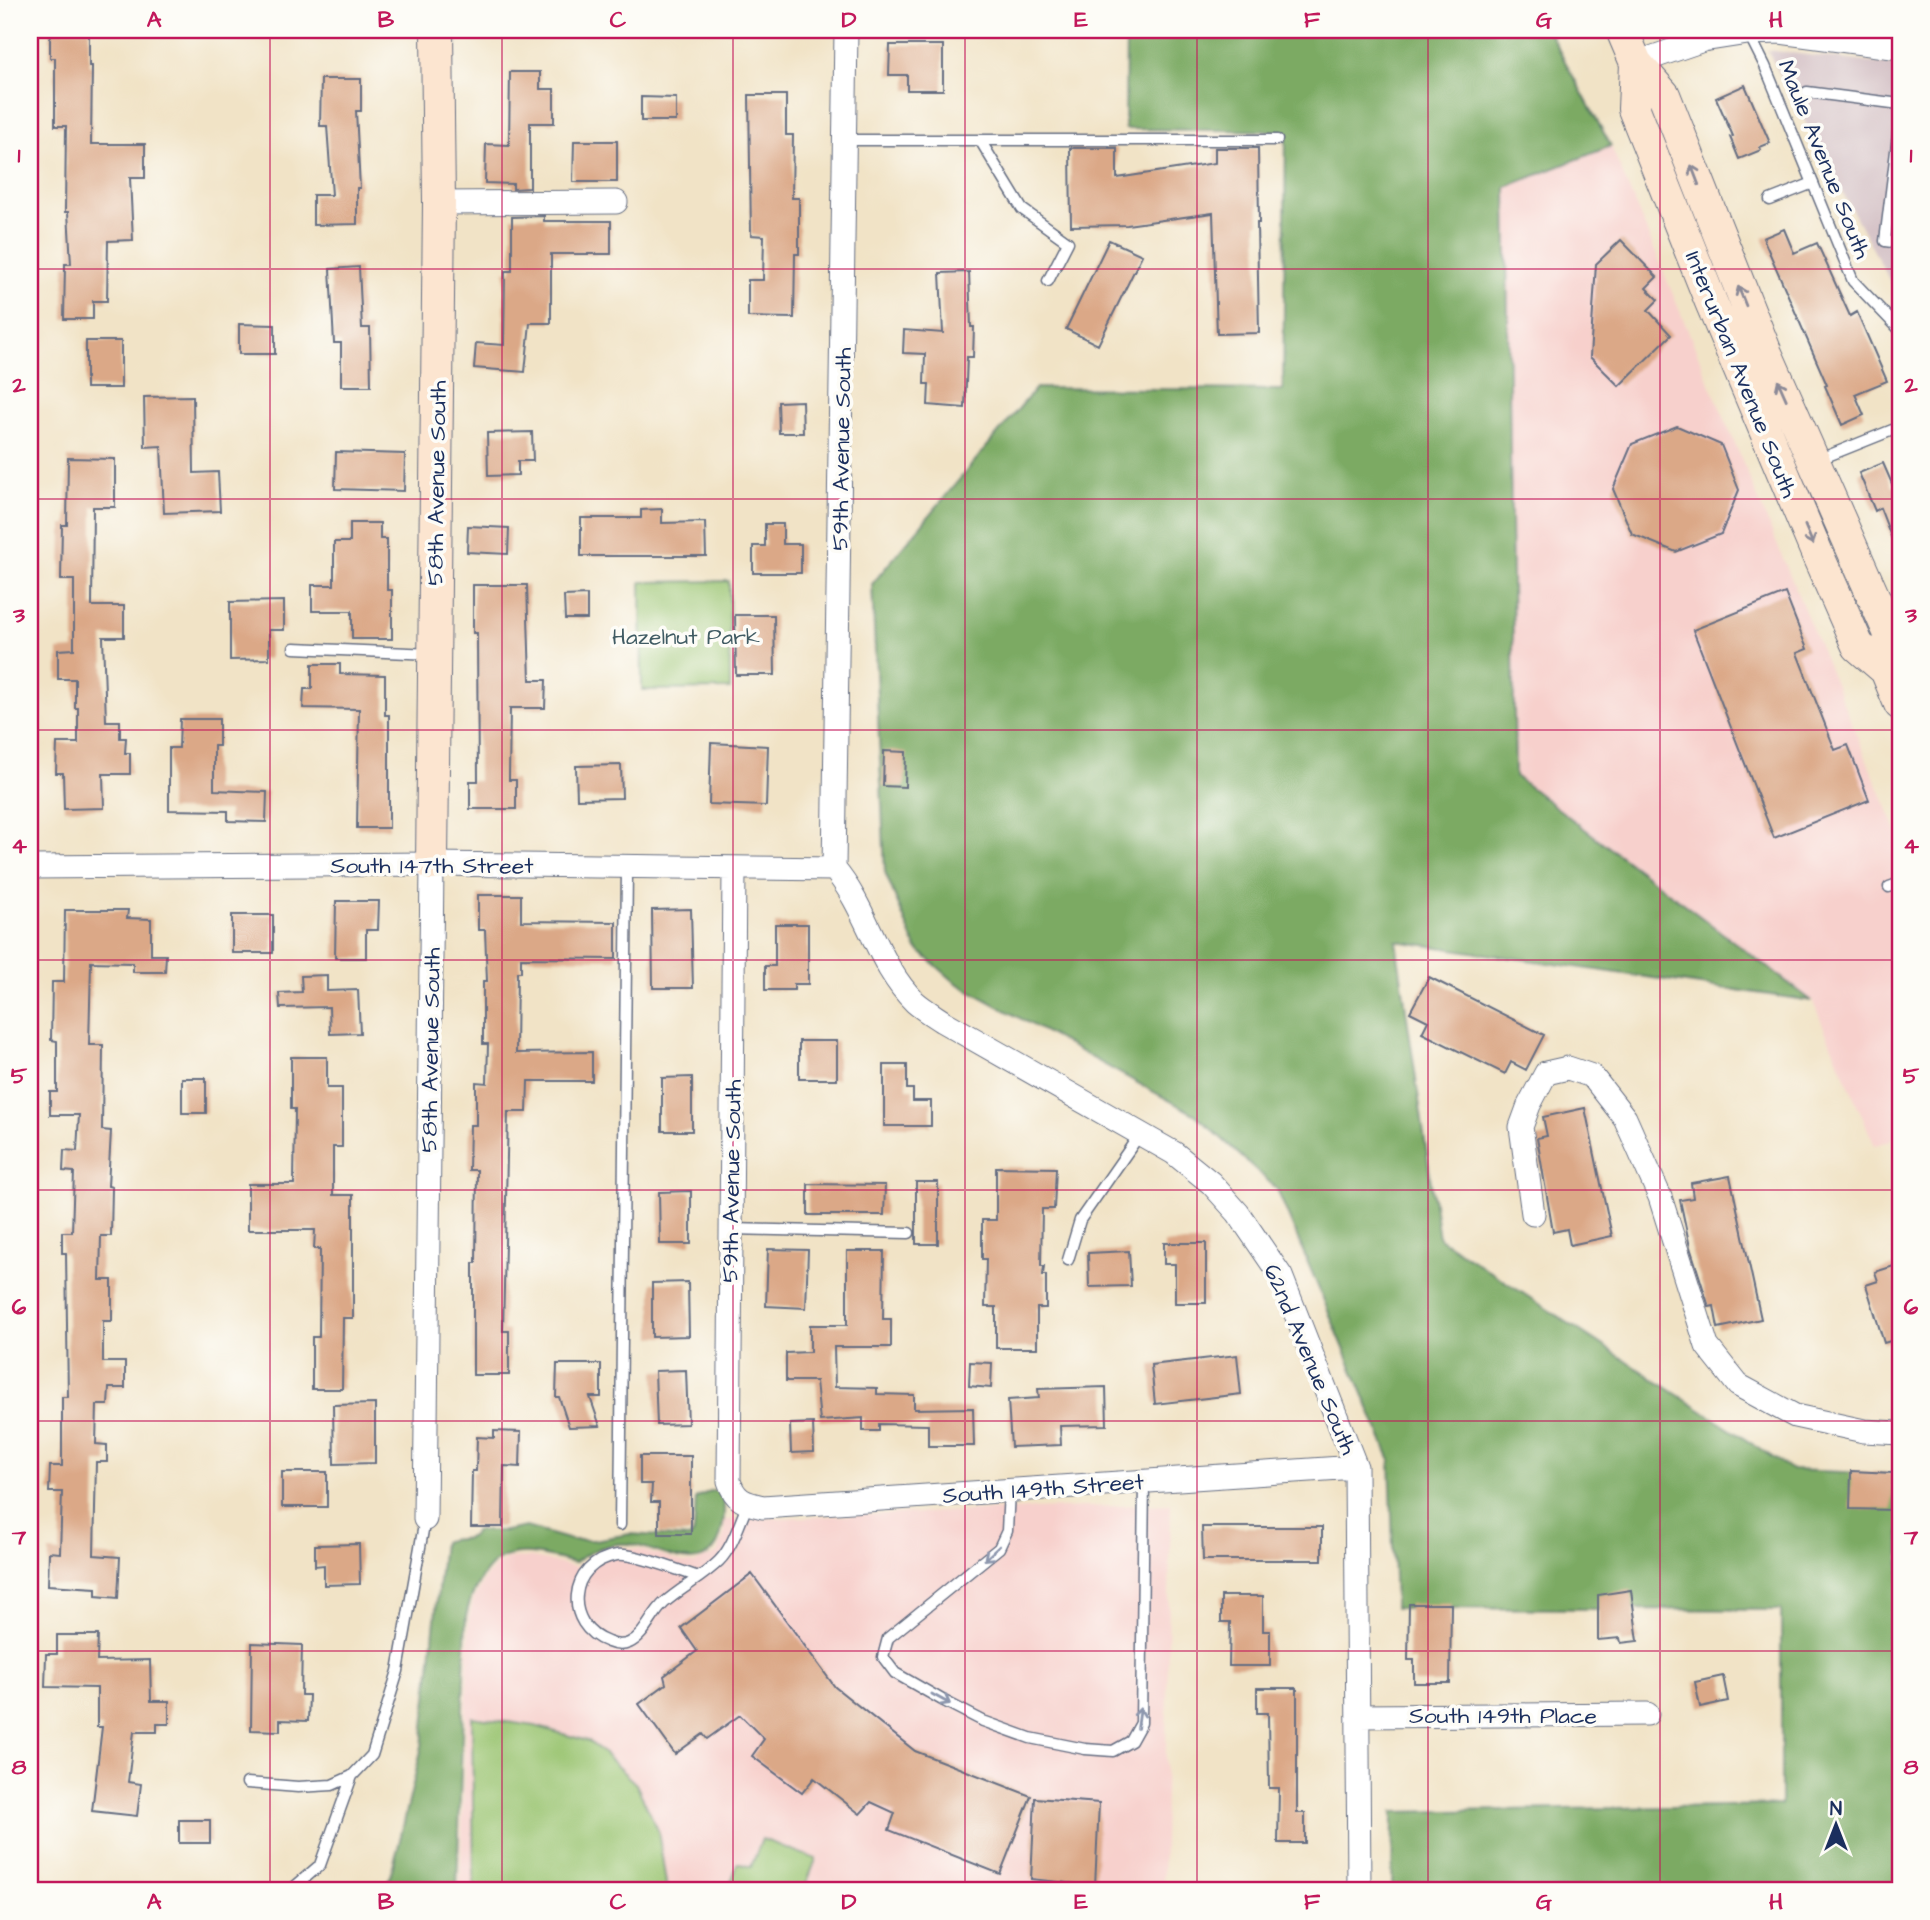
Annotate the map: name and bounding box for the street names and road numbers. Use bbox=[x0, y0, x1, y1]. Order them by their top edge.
street label: Maule Avenue South bbox=[1770, 55, 1879, 264]
street label: Interurban Avenue South bbox=[1677, 246, 1805, 503]
street label: 59th Avenue South bbox=[824, 346, 860, 551]
street label: 58th Avenue South bbox=[419, 380, 455, 586]
street label: South 147th Street bbox=[331, 850, 534, 882]
street label: 58th Avenue South bbox=[413, 947, 449, 1153]
street label: 59th Avenue South bbox=[714, 1078, 750, 1283]
street label: 62nd Avenue South bbox=[1255, 1259, 1365, 1460]
street label: South 149th Street bbox=[941, 1466, 1146, 1512]
street label: South 149th Place bbox=[1409, 1700, 1597, 1732]

